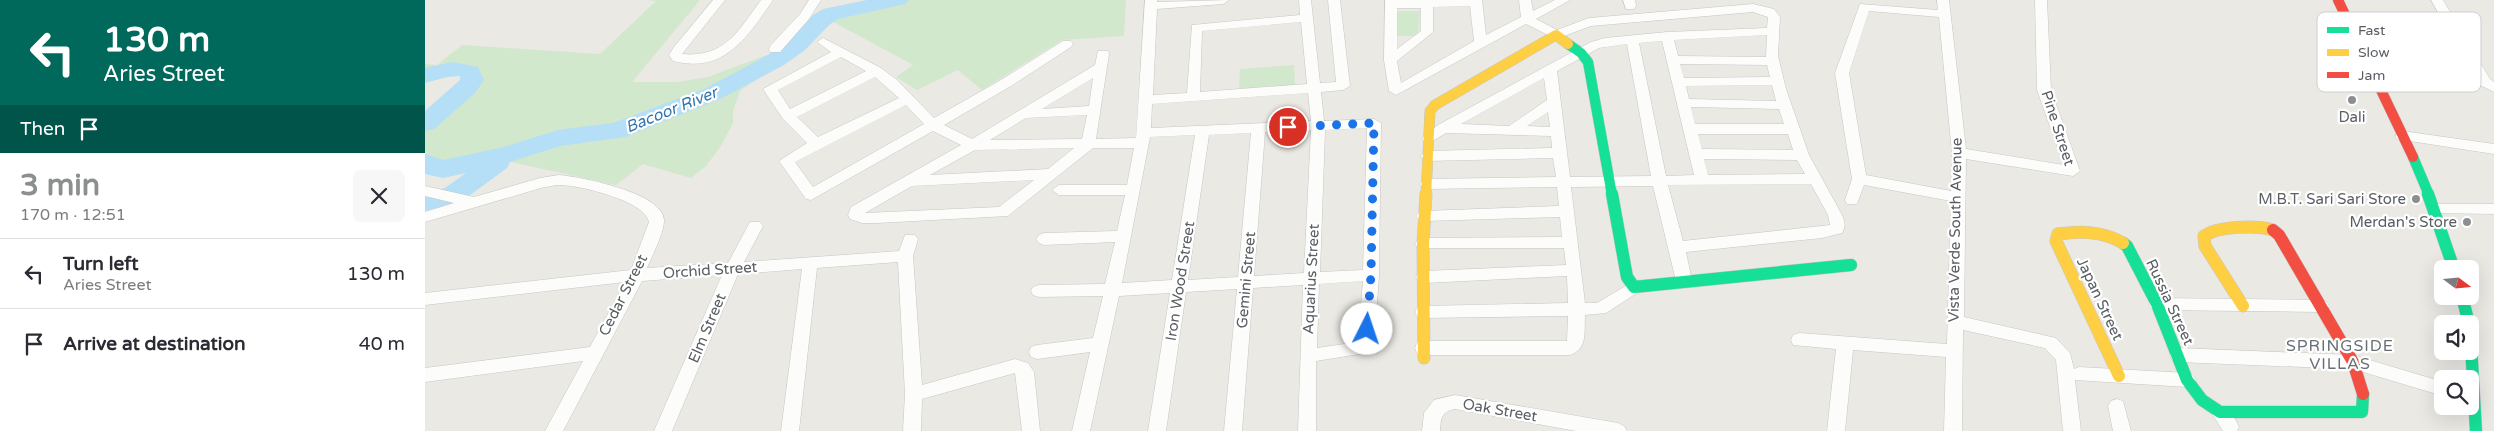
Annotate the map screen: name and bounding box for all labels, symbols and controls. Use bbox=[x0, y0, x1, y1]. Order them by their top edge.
legend bbox=[2317, 12, 2481, 92]
text: 130 m bbox=[103, 19, 210, 61]
icon: left bbox=[20, 20, 85, 85]
text: Fast bbox=[2358, 22, 2386, 39]
text: Slow bbox=[2358, 44, 2390, 61]
text: Aries Street bbox=[103, 61, 225, 87]
text: Jam bbox=[2358, 67, 2385, 84]
water label: Bacoor River bbox=[623, 82, 722, 137]
street label: Pine Street bbox=[2037, 88, 2079, 168]
marker: Dali bbox=[2346, 94, 2358, 106]
pin bbox=[1267, 106, 1309, 148]
place label: Dali bbox=[2338, 108, 2366, 126]
icon: arrive bbox=[1274, 113, 1302, 141]
icon: arrive bbox=[75, 115, 103, 143]
text: Then bbox=[20, 118, 65, 140]
street label: Vista Verde South Avenue bbox=[1944, 138, 1966, 322]
text: 3 min bbox=[20, 167, 100, 204]
button: close bbox=[353, 170, 405, 222]
place label: M.B.T. Sari Sari Store bbox=[2258, 190, 2406, 208]
marker: M.B.T. Sari Sari Store bbox=[2410, 193, 2422, 205]
text: 170 m · 12:51 bbox=[20, 205, 126, 225]
place label: Merdan's Store bbox=[2350, 213, 2457, 231]
marker: Merdan's Store bbox=[2461, 216, 2473, 228]
street label: Iron Wood Street bbox=[1162, 220, 1198, 342]
street label: Aquarius Street bbox=[1299, 223, 1323, 335]
street label: Gemini Street bbox=[1233, 231, 1259, 329]
street label: Cedar Street bbox=[595, 251, 651, 339]
text: Turn left bbox=[63, 253, 139, 275]
street label: Japan Street bbox=[2073, 255, 2127, 343]
street label: Russia Street bbox=[2142, 256, 2198, 348]
street label: Orchid Street bbox=[662, 258, 758, 282]
icon: left bbox=[20, 260, 48, 288]
north arrow bbox=[2434, 260, 2479, 305]
map controls bbox=[2434, 260, 2479, 415]
text: 130 m bbox=[347, 263, 405, 285]
text: Aries Street bbox=[63, 275, 152, 295]
street label: Elm Street bbox=[684, 290, 730, 366]
position arrow bbox=[1340, 302, 1392, 354]
button: sound bbox=[2434, 315, 2479, 360]
icon: arrive bbox=[20, 330, 48, 358]
text: Arrive at destination bbox=[63, 333, 246, 355]
text: 40 m bbox=[359, 333, 405, 355]
district label: SPRINGSIDE VILLAS bbox=[2286, 336, 2394, 374]
button: search bbox=[2434, 370, 2479, 415]
street label: Oak Street bbox=[1461, 395, 1539, 425]

